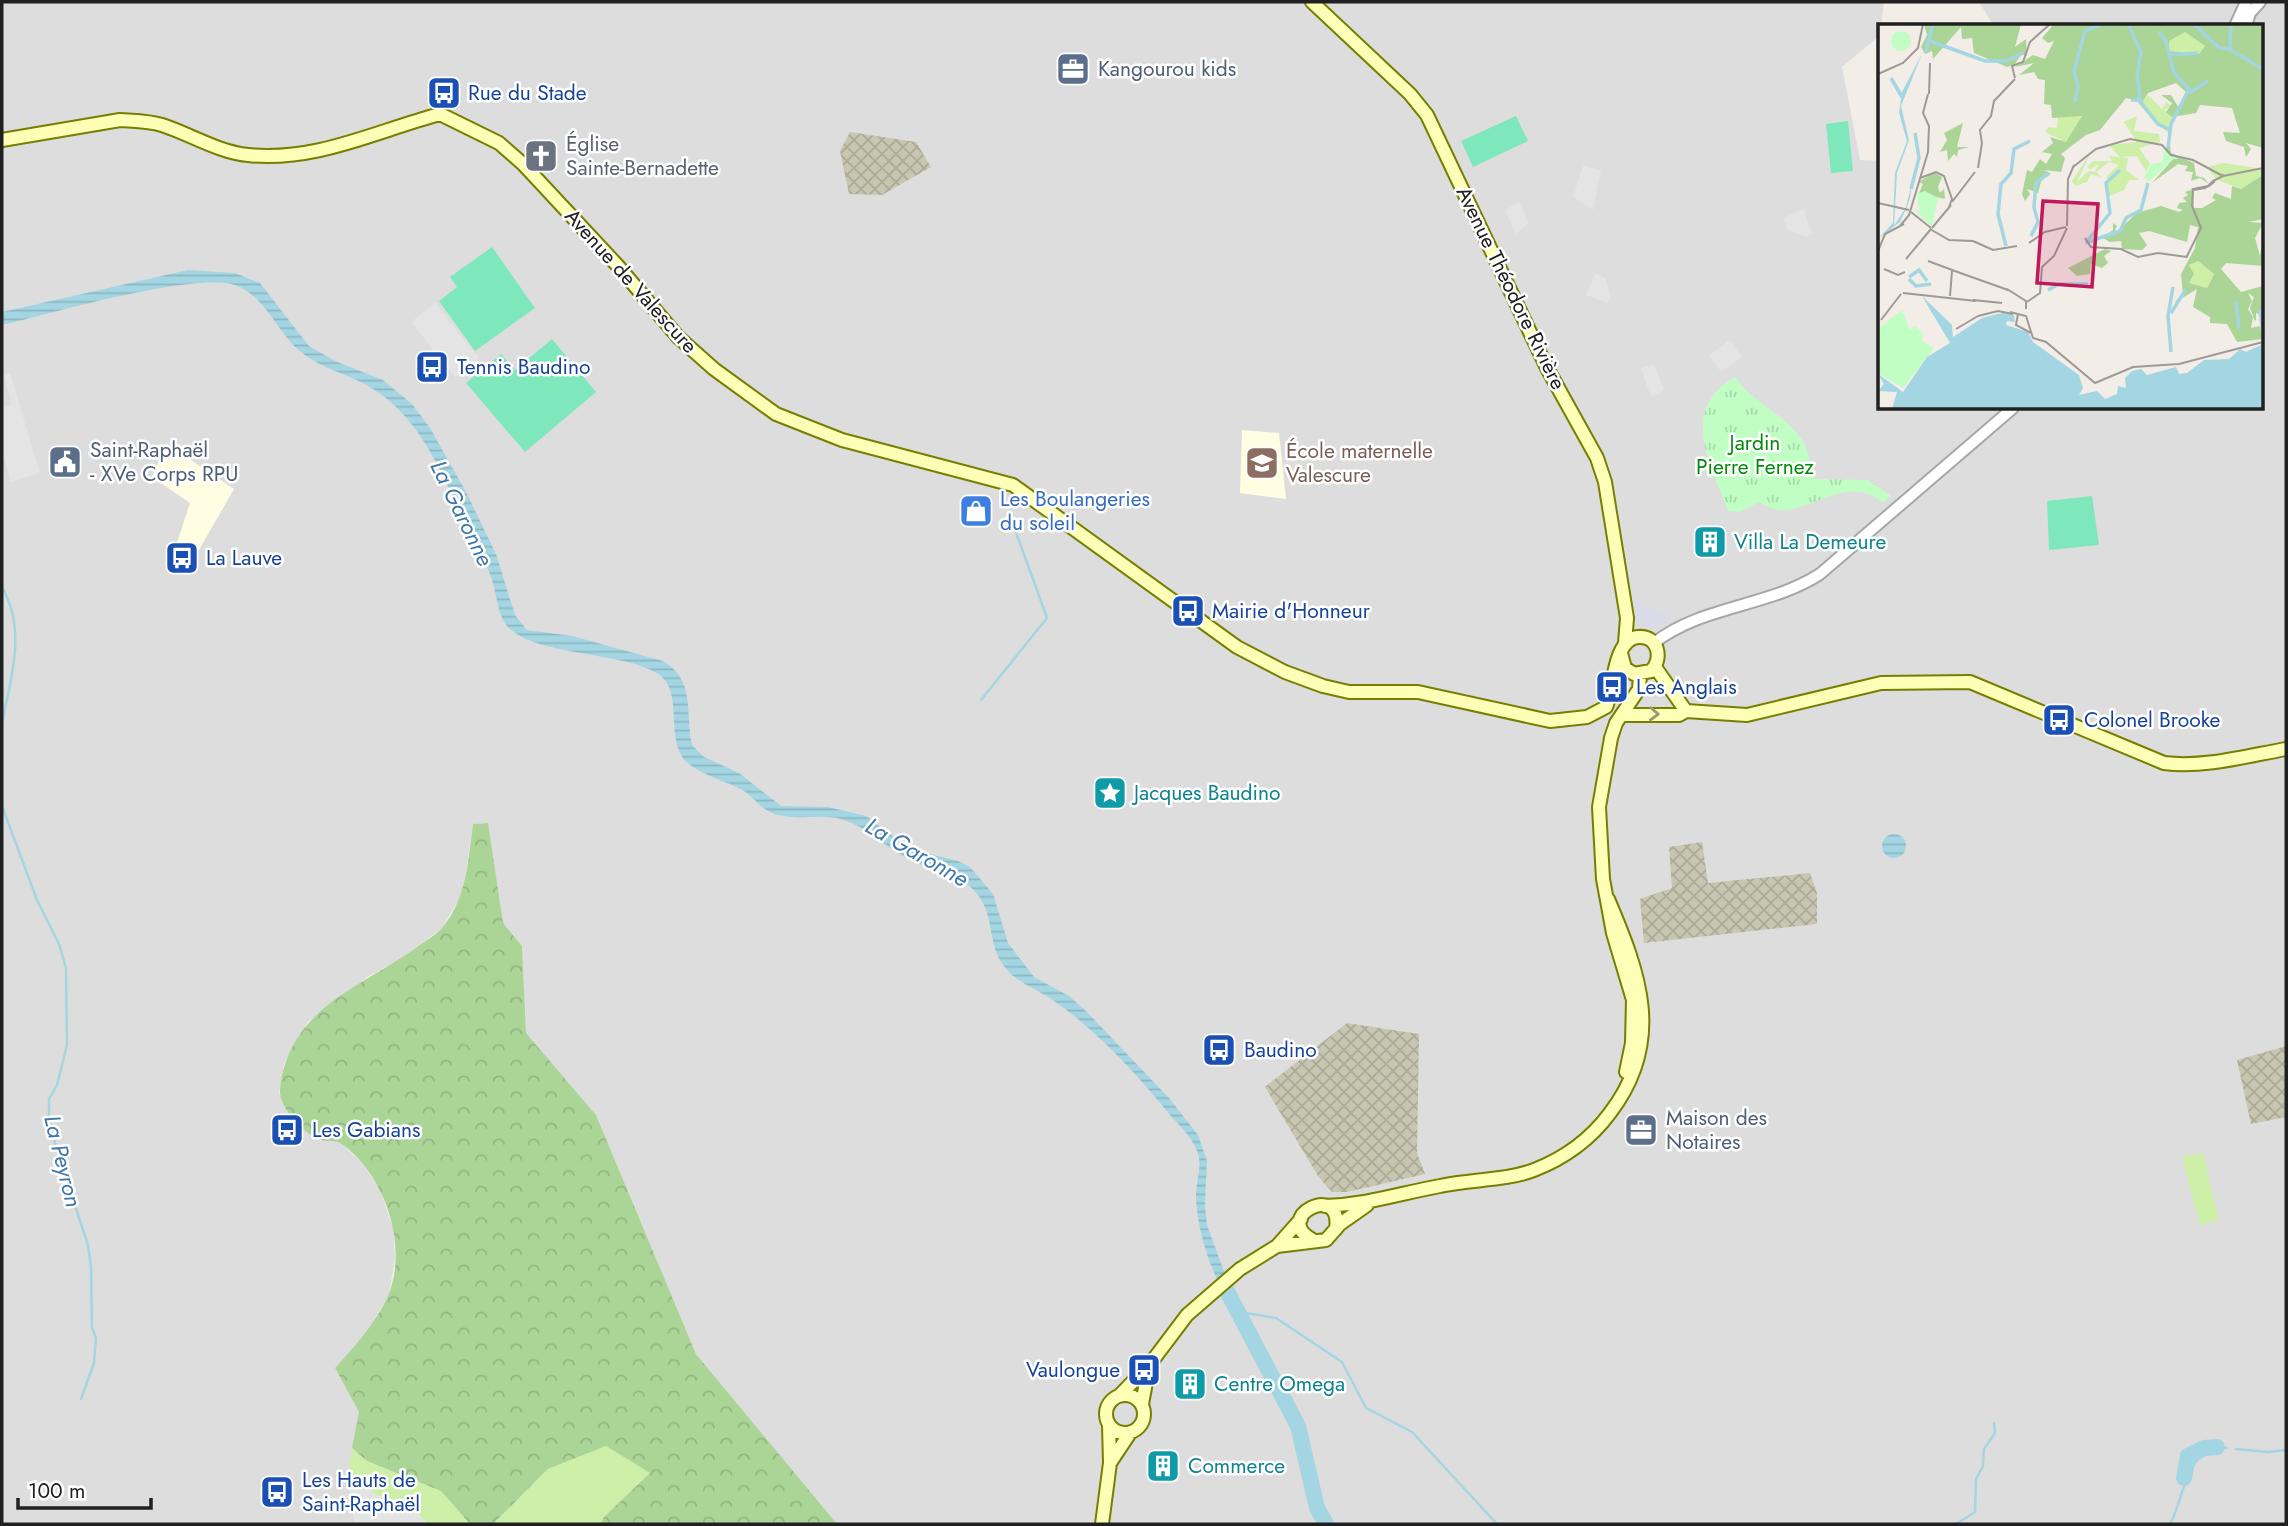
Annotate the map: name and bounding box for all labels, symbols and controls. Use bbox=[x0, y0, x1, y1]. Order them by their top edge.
inset map bbox=[1878, 24, 2264, 410]
office icon: Kangourou kids bbox=[1054, 50, 1092, 88]
place label: Kangourou kids bbox=[1098, 54, 1236, 84]
bus stop icon: Rue du Stade bbox=[425, 74, 463, 112]
place label: Rue du Stade bbox=[468, 78, 587, 108]
place label: Église Sainte-Bernadette bbox=[566, 129, 719, 183]
church icon: Église Sainte-Bernadette bbox=[522, 137, 560, 175]
street label: Avenue Théodore Rivière bbox=[1449, 181, 1573, 395]
street label: Avenue de Valescure bbox=[558, 202, 704, 360]
bus stop icon: Tennis Baudino bbox=[413, 348, 451, 386]
place label: Tennis Baudino bbox=[457, 352, 591, 382]
park label: Jardin Pierre Fernez bbox=[1696, 428, 1814, 482]
place label: Saint-Raphaël - XVe Corps RPU bbox=[90, 435, 239, 489]
place label: École maternelle Valescure bbox=[1286, 436, 1433, 490]
public building icon: Saint-Raphaël - XVe Corps RPU bbox=[46, 443, 84, 481]
school or university icon: École maternelle Valescure bbox=[1243, 444, 1281, 482]
water label: La Garonne bbox=[422, 454, 503, 572]
place label: Les Boulangeries du soleil bbox=[1000, 484, 1150, 538]
shop icon: Les Boulangeries du soleil bbox=[957, 492, 995, 530]
building icon: Villa La Demeure bbox=[1691, 523, 1729, 561]
place label: Villa La Demeure bbox=[1734, 527, 1886, 557]
bus stop icon: La Lauve bbox=[163, 539, 201, 577]
place label: La Lauve bbox=[206, 543, 282, 573]
bus stop icon: Mairie d'Honneur bbox=[1169, 592, 1207, 630]
place label: Mairie d'Honneur bbox=[1212, 596, 1371, 626]
bus stop icon: Les Anglais bbox=[1593, 668, 1631, 706]
place label: Les Anglais bbox=[1636, 672, 1737, 702]
bus stop icon: Colonel Brooke bbox=[2040, 701, 2078, 739]
place label: Colonel Brooke bbox=[2084, 705, 2221, 735]
one-way arrow bbox=[1649, 707, 1660, 722]
place icon: Jacques Baudino bbox=[1091, 774, 1129, 812]
place label: Jacques Baudino bbox=[1131, 778, 1281, 808]
water label: La Garonne bbox=[859, 809, 975, 896]
bus stop icon: Baudino bbox=[1200, 1031, 1238, 1069]
place label: Baudino bbox=[1244, 1035, 1317, 1065]
place label: Maison des Notaires bbox=[1666, 1103, 1767, 1157]
bus stop icon: Les Gabians bbox=[268, 1111, 306, 1149]
office icon: Maison des Notaires bbox=[1622, 1111, 1660, 1149]
water label: La Peyron bbox=[35, 1112, 91, 1210]
place label: Les Gabians bbox=[312, 1115, 420, 1145]
bus stop icon: Vaulongue bbox=[1125, 1351, 1163, 1389]
place label: Vaulongue bbox=[1026, 1355, 1120, 1385]
building icon: Centre Omega bbox=[1171, 1365, 1209, 1403]
place label: Centre Omega bbox=[1214, 1369, 1345, 1399]
building icon: Commerce bbox=[1144, 1447, 1182, 1485]
place label: Commerce bbox=[1188, 1451, 1285, 1481]
place label: Les Hauts de Saint-Raphaël bbox=[302, 1465, 420, 1519]
scale bar bbox=[18, 1466, 150, 1510]
bus stop icon: Les Hauts de Saint-Raphaël bbox=[258, 1473, 296, 1511]
text: 100 m bbox=[28, 1476, 85, 1506]

